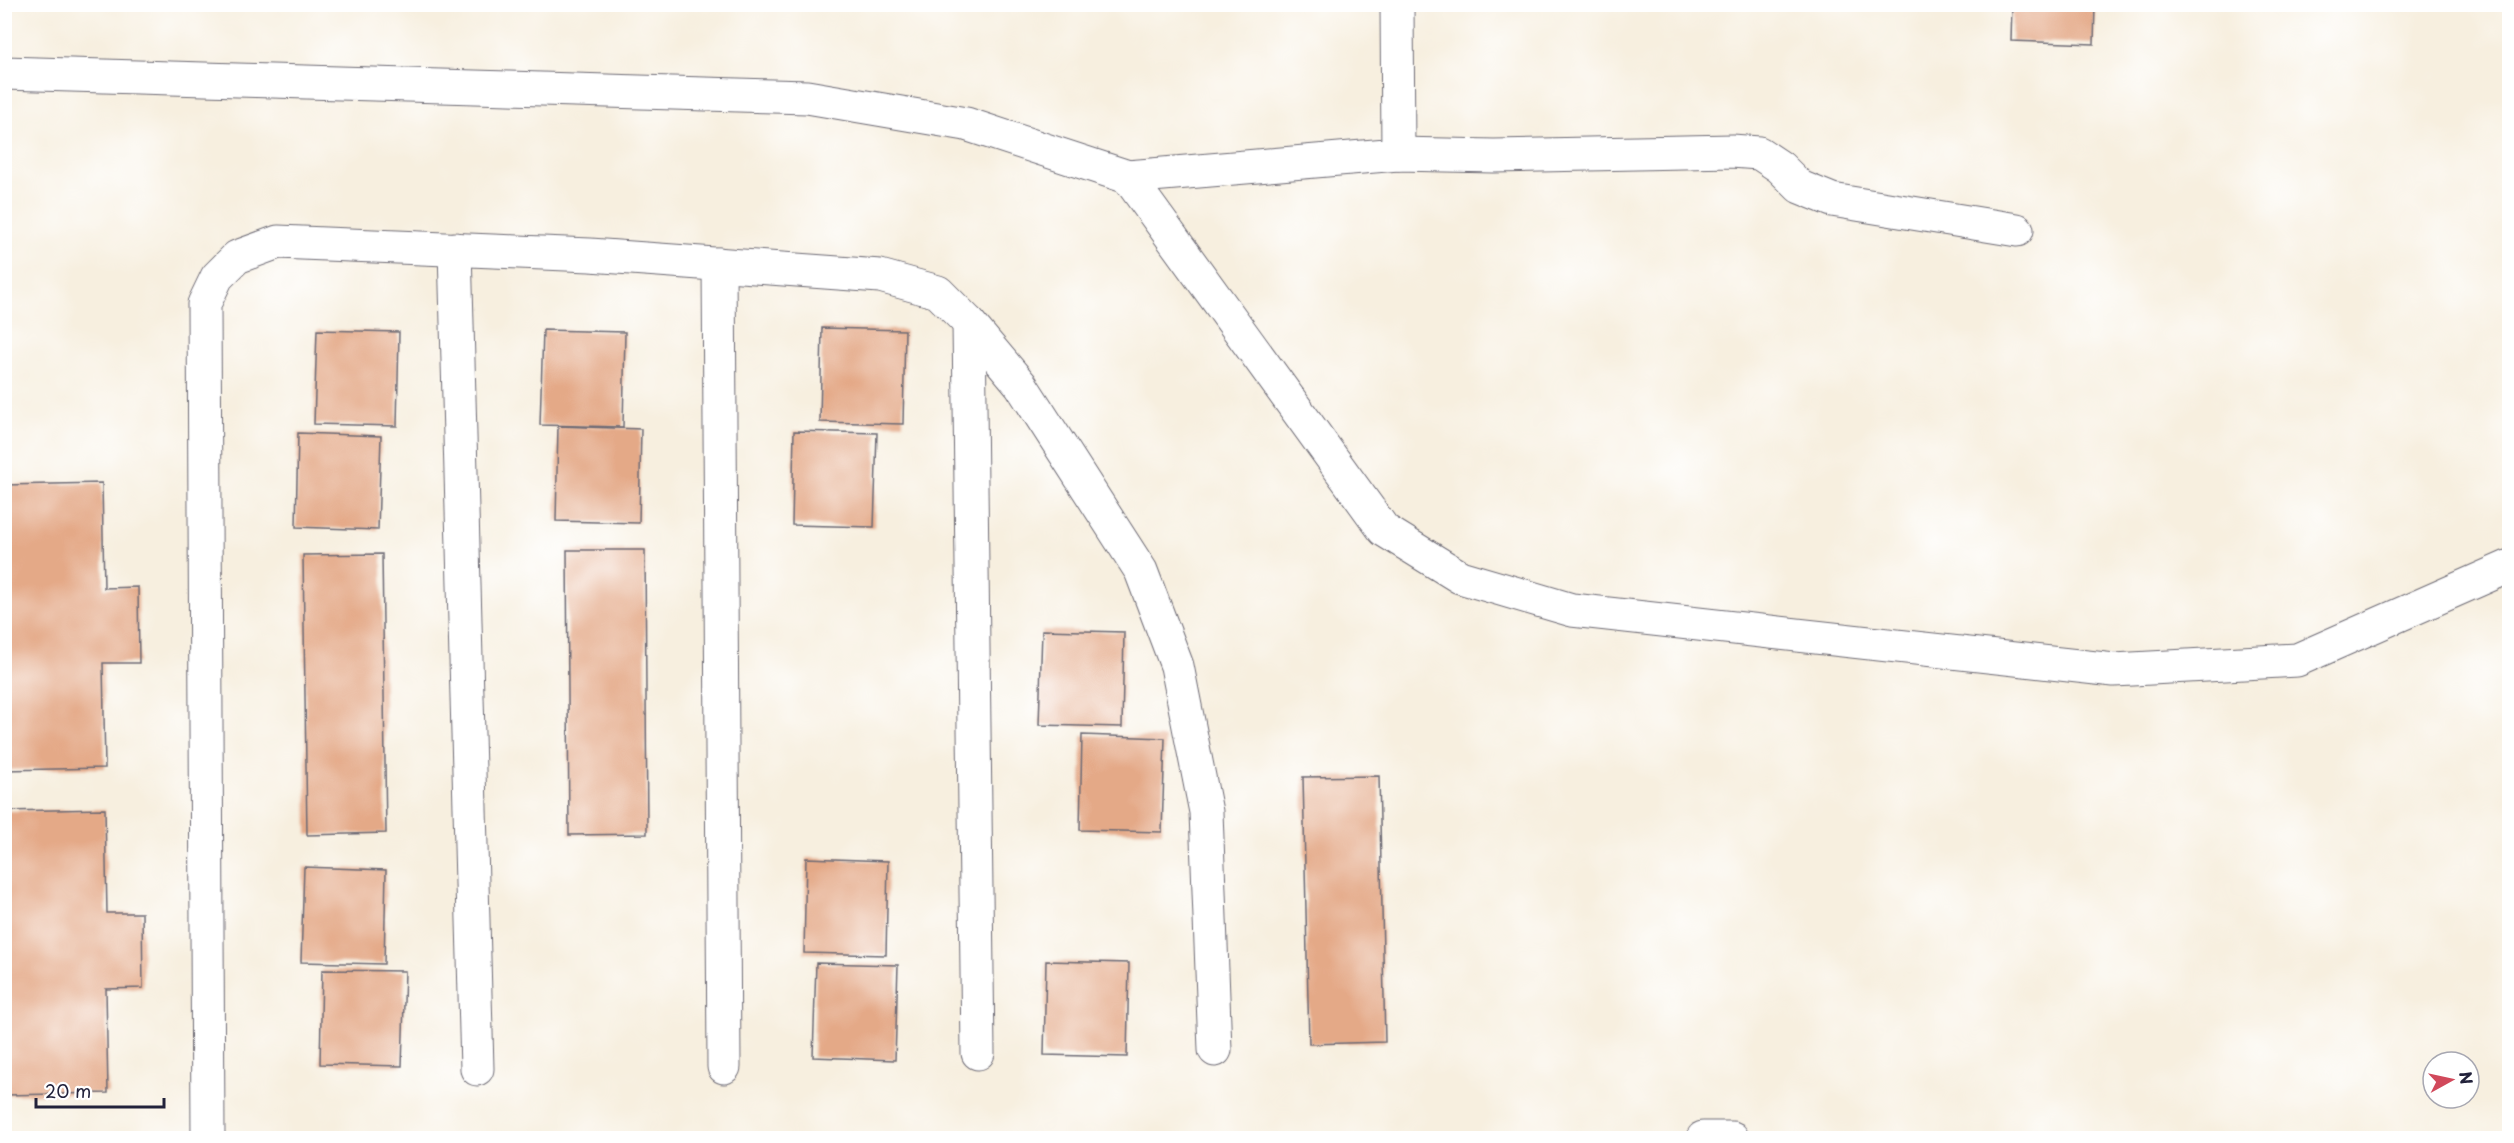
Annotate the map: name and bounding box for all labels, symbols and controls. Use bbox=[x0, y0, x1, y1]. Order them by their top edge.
north arrow bbox=[2421, 1050, 2481, 1110]
text: N bbox=[2454, 1070, 2480, 1086]
scale bar bbox=[36, 1071, 164, 1109]
text: 20 m bbox=[45, 1077, 91, 1104]

